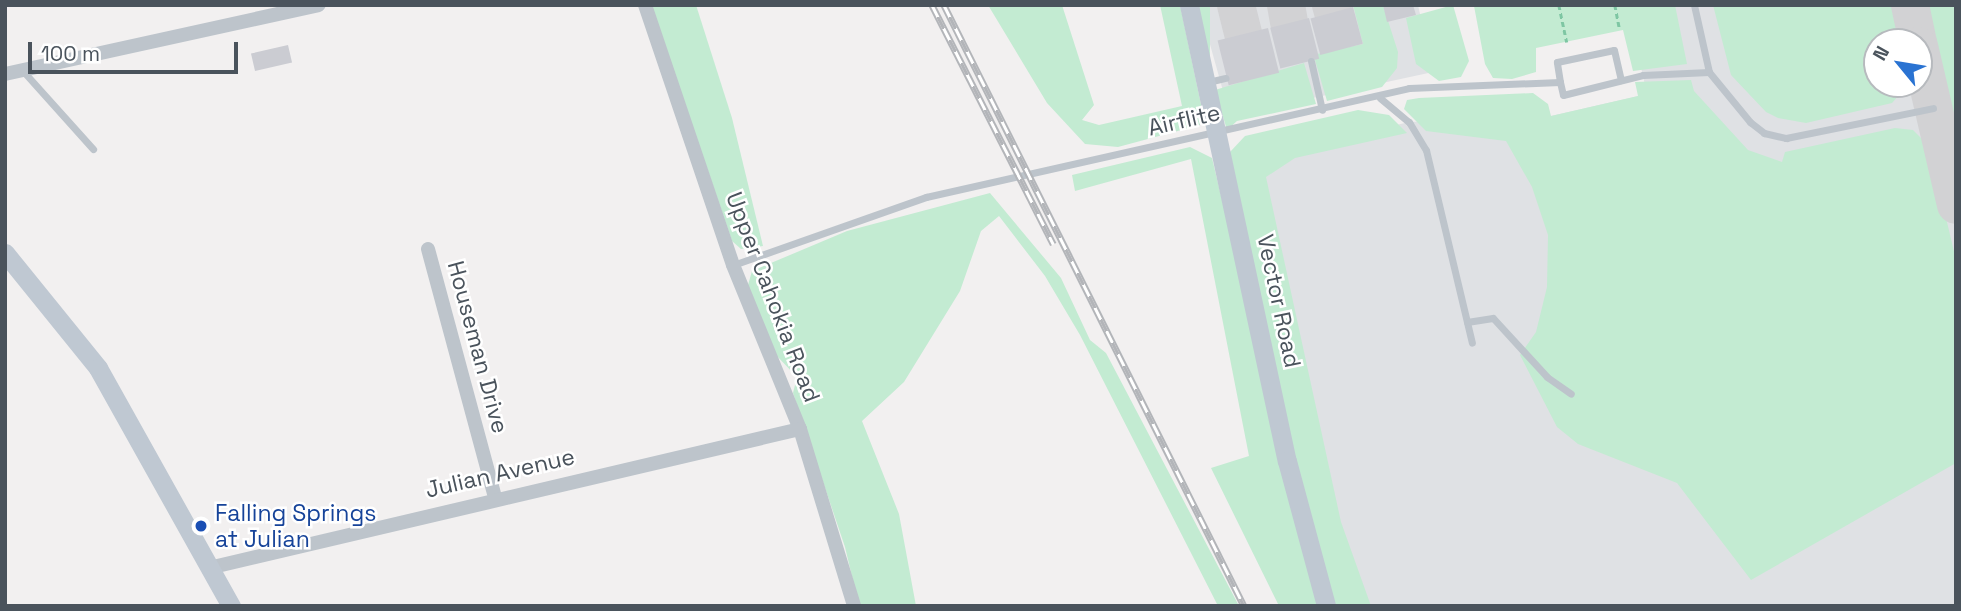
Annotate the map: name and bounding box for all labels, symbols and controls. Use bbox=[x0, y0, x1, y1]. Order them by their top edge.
scale bar bbox=[32, 28, 242, 72]
north arrow bbox=[1863, 28, 1933, 98]
text: 100 m bbox=[41, 40, 100, 67]
text: N bbox=[1867, 41, 1895, 65]
street label: Airflite bbox=[1145, 98, 1223, 142]
street label: Upper Cahokia Road bbox=[720, 188, 826, 406]
street label: Vector Road bbox=[1251, 232, 1307, 370]
street label: Houseman Drive bbox=[442, 258, 514, 436]
street label: Julian Avenue bbox=[422, 442, 578, 504]
place label: Falling Springs at Julian bbox=[215, 499, 376, 553]
marker: Falling Springs at Julian bbox=[193, 518, 209, 534]

